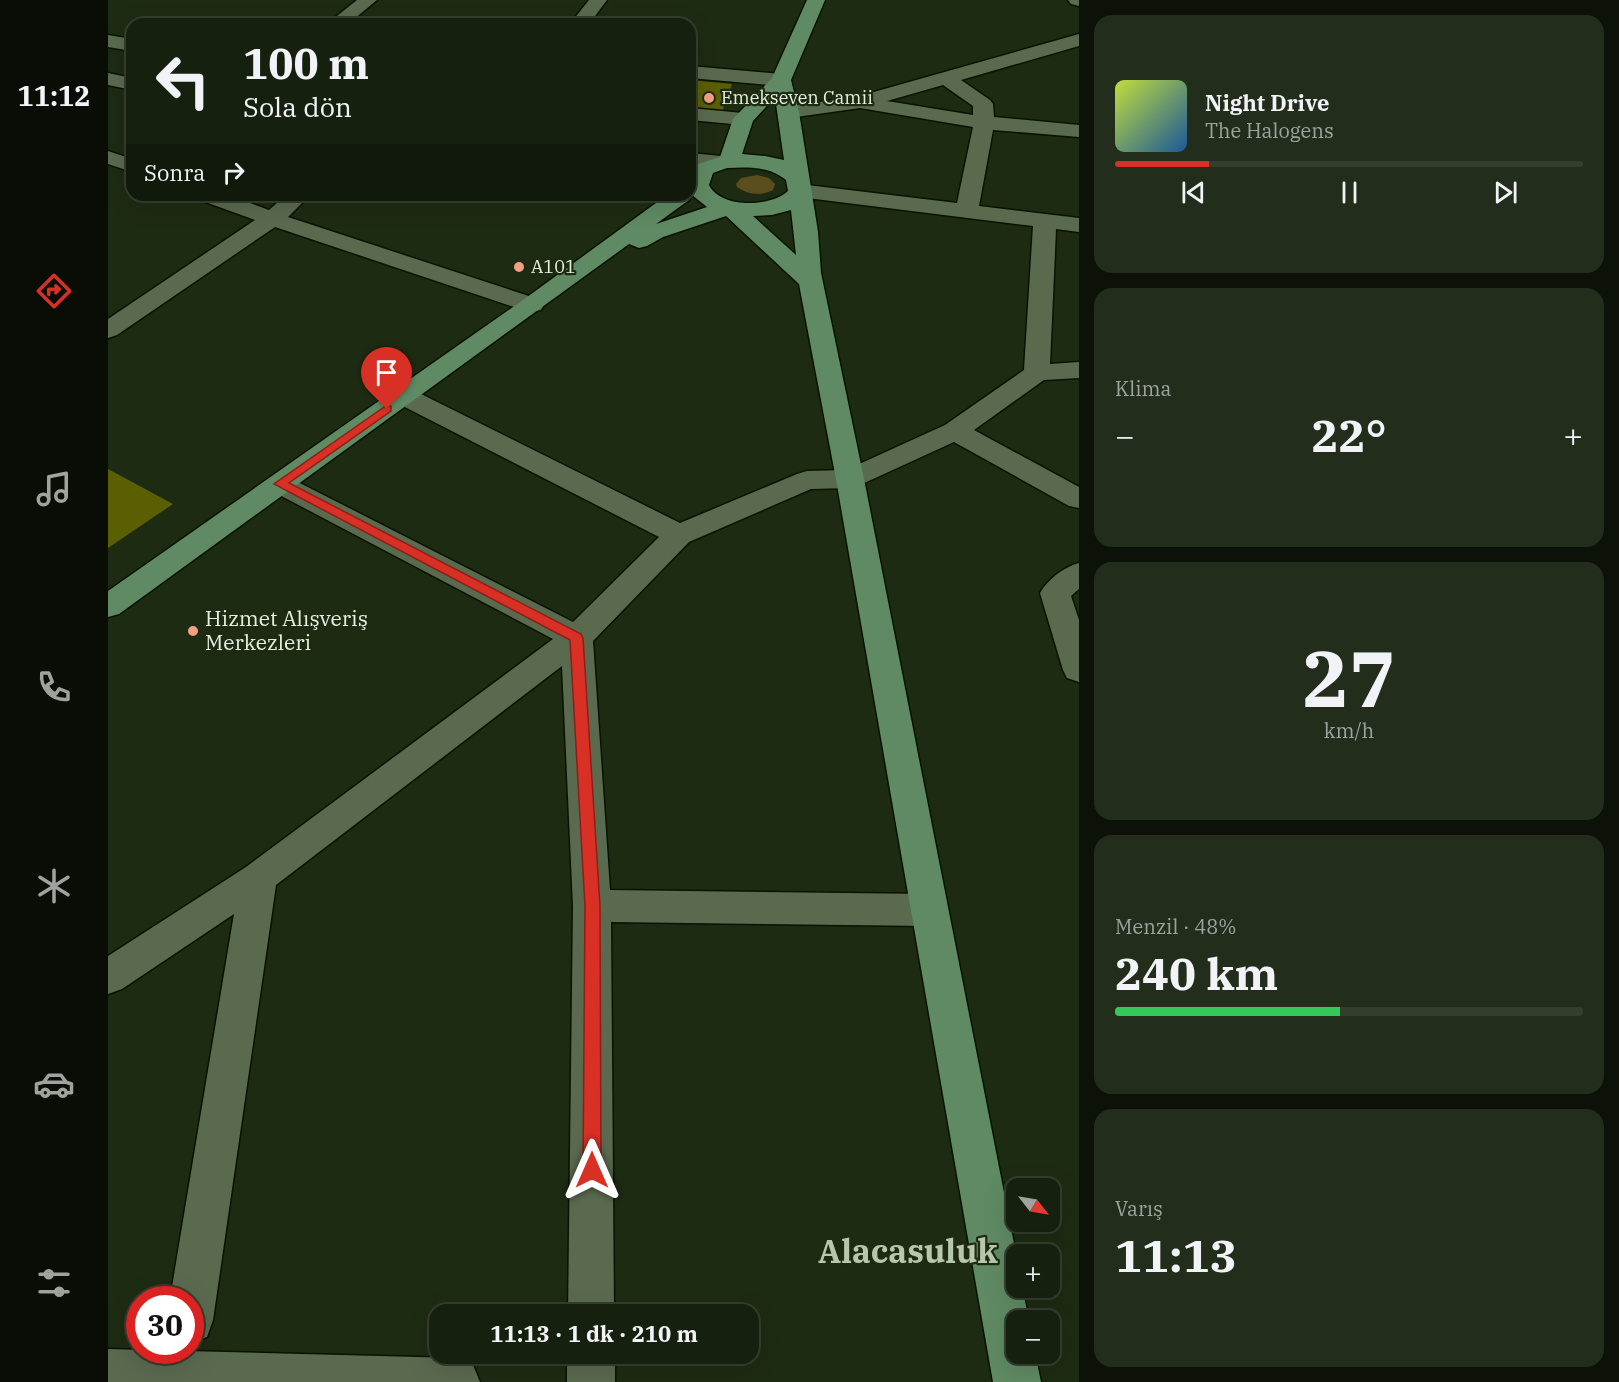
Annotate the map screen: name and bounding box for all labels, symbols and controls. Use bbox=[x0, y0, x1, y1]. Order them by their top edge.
text: 100 m bbox=[243, 36, 369, 91]
icon: left bbox=[144, 42, 222, 120]
text: 11:12 bbox=[18, 78, 90, 113]
place label: Emekseven Camii bbox=[721, 86, 873, 109]
text: Night Drive bbox=[1205, 88, 1330, 117]
text: Sola dön bbox=[243, 89, 352, 124]
marker: Emekseven Camii bbox=[702, 91, 716, 105]
text: The Halogens bbox=[1205, 117, 1334, 144]
icon: right bbox=[217, 156, 250, 189]
text: Sonra bbox=[144, 158, 205, 187]
icon: previous bbox=[1177, 176, 1210, 209]
icon: pause bbox=[1333, 176, 1366, 209]
icon: next bbox=[1489, 176, 1522, 209]
place label: A101 bbox=[531, 255, 576, 278]
marker: A101 bbox=[512, 260, 526, 274]
icon: directions bbox=[33, 270, 75, 312]
pin bbox=[361, 347, 412, 409]
icon: arrive bbox=[370, 356, 403, 389]
text: Klima bbox=[1115, 375, 1171, 402]
text: 22° bbox=[1311, 406, 1387, 464]
text: − bbox=[1115, 414, 1135, 457]
text: + bbox=[1563, 414, 1583, 457]
icon: music bbox=[33, 468, 75, 510]
place label: Hizmet Alışveriş Merkezleri bbox=[205, 604, 368, 656]
marker: Hizmet Alışveriş Merkezleri bbox=[186, 624, 200, 638]
text: 27 bbox=[1302, 627, 1396, 728]
icon: phone bbox=[33, 666, 75, 708]
text: km/h bbox=[1324, 717, 1374, 744]
icon: climate bbox=[33, 865, 75, 907]
text: Menzil · 48% bbox=[1115, 913, 1236, 940]
text: 240 km bbox=[1115, 944, 1278, 1002]
icon: car bbox=[33, 1063, 75, 1105]
position arrow bbox=[560, 1138, 624, 1202]
north arrow bbox=[1006, 1178, 1060, 1232]
map controls bbox=[1006, 1178, 1060, 1364]
text: Varış bbox=[1115, 1195, 1163, 1222]
text: 11:13 bbox=[1115, 1226, 1237, 1284]
district label: Alacasuluk bbox=[818, 1229, 998, 1272]
button: + bbox=[1006, 1244, 1060, 1298]
icon: filters bbox=[33, 1262, 75, 1304]
speed limit sign: 30 bbox=[126, 1286, 204, 1364]
button: − bbox=[1006, 1310, 1060, 1364]
text: 11:13 · 1 dk · 210 m bbox=[490, 1319, 698, 1348]

